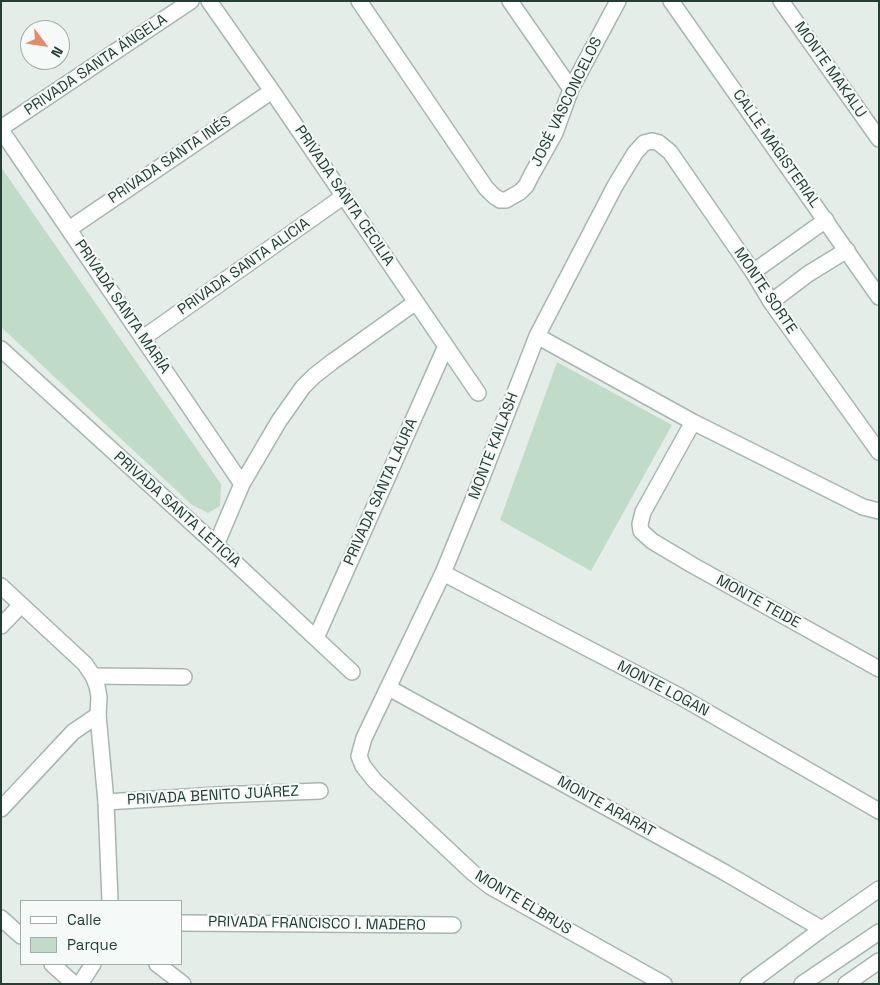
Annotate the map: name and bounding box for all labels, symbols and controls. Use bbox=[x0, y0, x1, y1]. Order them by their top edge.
street label: PRIVADA SANTA ÁNGELA bbox=[21, 11, 171, 119]
street label: MONTE MAKALU bbox=[790, 19, 870, 121]
north arrow bbox=[20, 20, 70, 70]
street label: JOSÉ VASCONCELOS bbox=[528, 34, 606, 170]
street label: CALLE MAGISTERIAL bbox=[728, 86, 824, 212]
street label: PRIVADA SANTA INÉS bbox=[105, 112, 235, 208]
street label: PRIVADA SANTA CECILIA bbox=[290, 122, 398, 270]
street label: PRIVADA SANTA ALICIA bbox=[175, 215, 313, 319]
street label: PRIVADA SANTA MARÍA bbox=[70, 237, 174, 377]
street label: MONTE SORTE bbox=[730, 245, 800, 337]
street label: MONTE KAILASH bbox=[465, 390, 523, 502]
street label: PRIVADA SANTA LAURA bbox=[340, 416, 422, 568]
street label: PRIVADA SANTA LETICIA bbox=[110, 448, 244, 572]
street label: MONTE TEIDE bbox=[713, 571, 803, 633]
street label: MONTE LOGAN bbox=[614, 657, 712, 721]
street label: MONTE ARARAT bbox=[554, 773, 658, 841]
street label: PRIVADA BENITO JUÁREZ bbox=[127, 783, 299, 809]
street label: MONTE ELBRUS bbox=[472, 867, 574, 939]
legend bbox=[20, 900, 182, 965]
text: Calle bbox=[67, 910, 102, 929]
street label: PRIVADA FRANCISCO I. MADERO bbox=[208, 913, 426, 935]
text: Parque bbox=[67, 935, 118, 954]

